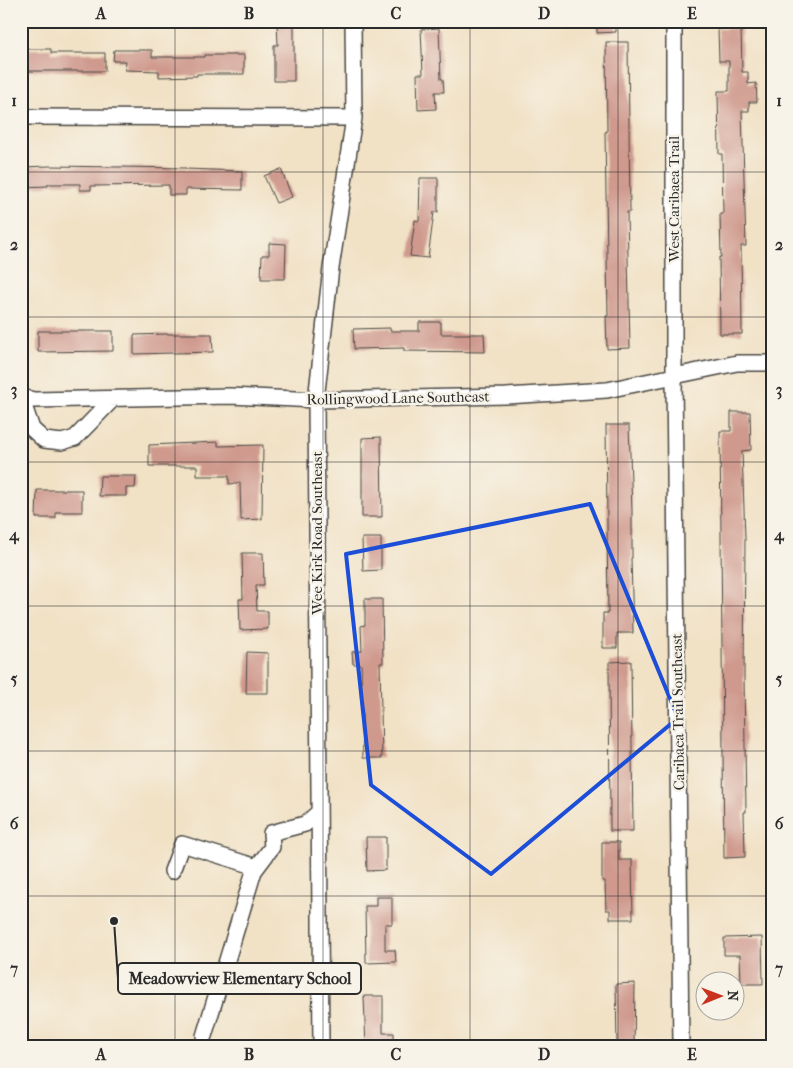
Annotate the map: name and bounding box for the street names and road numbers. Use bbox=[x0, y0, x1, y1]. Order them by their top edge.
street label: West Caribaea Trail bbox=[665, 136, 683, 263]
street label: Rollingwood Lane Southeast bbox=[306, 387, 490, 409]
street label: Wee Kirk Road Southeast bbox=[308, 451, 326, 616]
street label: Caribaea Trail Southeast bbox=[668, 633, 688, 791]

